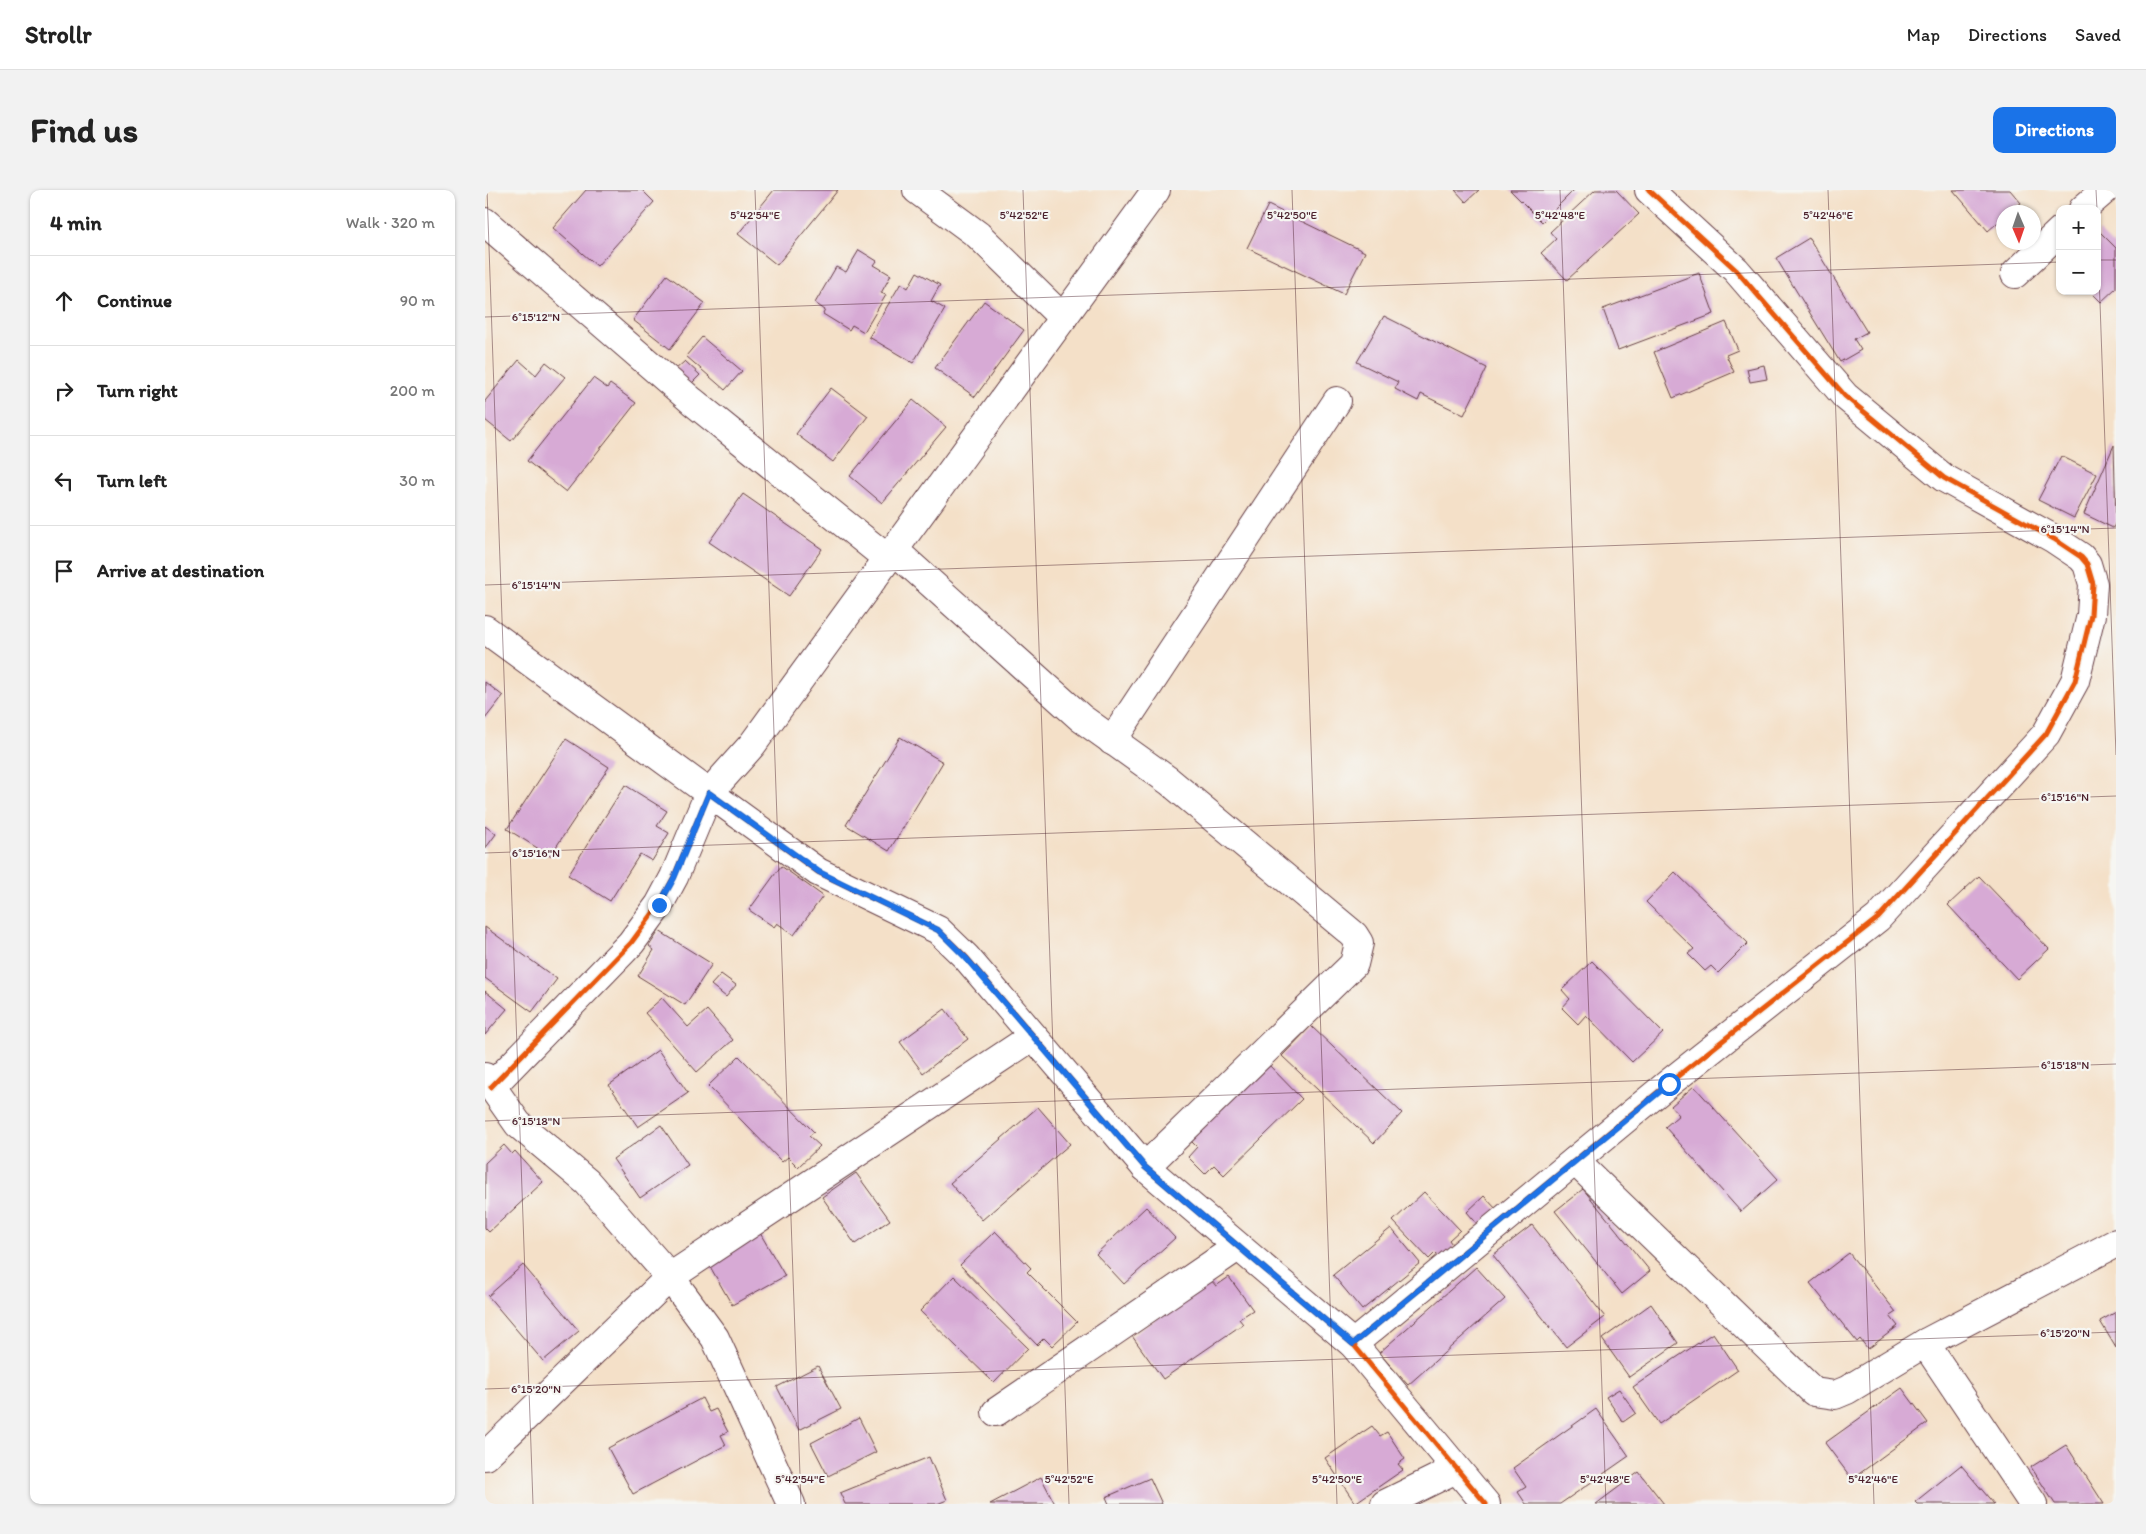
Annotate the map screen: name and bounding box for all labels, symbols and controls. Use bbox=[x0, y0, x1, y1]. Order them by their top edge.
text: Strollr bbox=[25, 20, 91, 49]
text: Map bbox=[1907, 24, 1940, 46]
text: Directions bbox=[1968, 24, 2047, 46]
text: Saved bbox=[2075, 24, 2121, 46]
button: Directions bbox=[1993, 107, 2116, 153]
text: Find us bbox=[30, 109, 138, 151]
north arrow bbox=[1996, 205, 2041, 250]
map controls bbox=[2056, 205, 2101, 295]
button: + bbox=[2056, 205, 2101, 250]
text: 5°42'54"E bbox=[730, 208, 780, 222]
text: 5°42'52"E bbox=[999, 208, 1049, 222]
text: 5°42'50"E bbox=[1267, 208, 1318, 222]
text: 5°42'48"E bbox=[1535, 208, 1586, 222]
text: 5°42'46"E bbox=[1803, 208, 1853, 222]
text: 4 min bbox=[50, 210, 102, 235]
text: Walk · 320 m bbox=[346, 213, 435, 232]
button: − bbox=[2056, 250, 2101, 295]
icon: ahead bbox=[50, 287, 78, 315]
text: Continue bbox=[97, 289, 172, 312]
text: 90 m bbox=[400, 291, 435, 310]
text: 6°15'12"N bbox=[512, 310, 560, 324]
icon: right bbox=[50, 377, 78, 405]
text: Turn right bbox=[97, 379, 178, 402]
text: 200 m bbox=[390, 381, 435, 400]
icon: left bbox=[50, 467, 78, 495]
text: Turn left bbox=[97, 469, 167, 492]
text: 30 m bbox=[399, 471, 435, 490]
text: 6°15'14"N bbox=[2040, 522, 2090, 536]
icon: arrive bbox=[50, 557, 78, 585]
text: Arrive at destination bbox=[97, 559, 264, 582]
text: 6°15'14"N bbox=[511, 578, 561, 592]
text: 6°15'16"N bbox=[2041, 790, 2089, 804]
text: 6°15'16"N bbox=[512, 846, 560, 860]
route end bbox=[648, 894, 671, 917]
text: 6°15'18"N bbox=[2041, 1058, 2089, 1072]
route start bbox=[1658, 1073, 1681, 1096]
text: 6°15'18"N bbox=[512, 1114, 560, 1128]
text: 6°15'20"N bbox=[2040, 1326, 2090, 1340]
text: 6°15'20"N bbox=[511, 1382, 561, 1396]
text: 5°42'54"E bbox=[775, 1472, 825, 1486]
text: 5°42'52"E bbox=[1044, 1472, 1094, 1486]
text: 5°42'50"E bbox=[1312, 1472, 1363, 1486]
text: 5°42'48"E bbox=[1580, 1472, 1631, 1486]
text: 5°42'46"E bbox=[1848, 1472, 1898, 1486]

